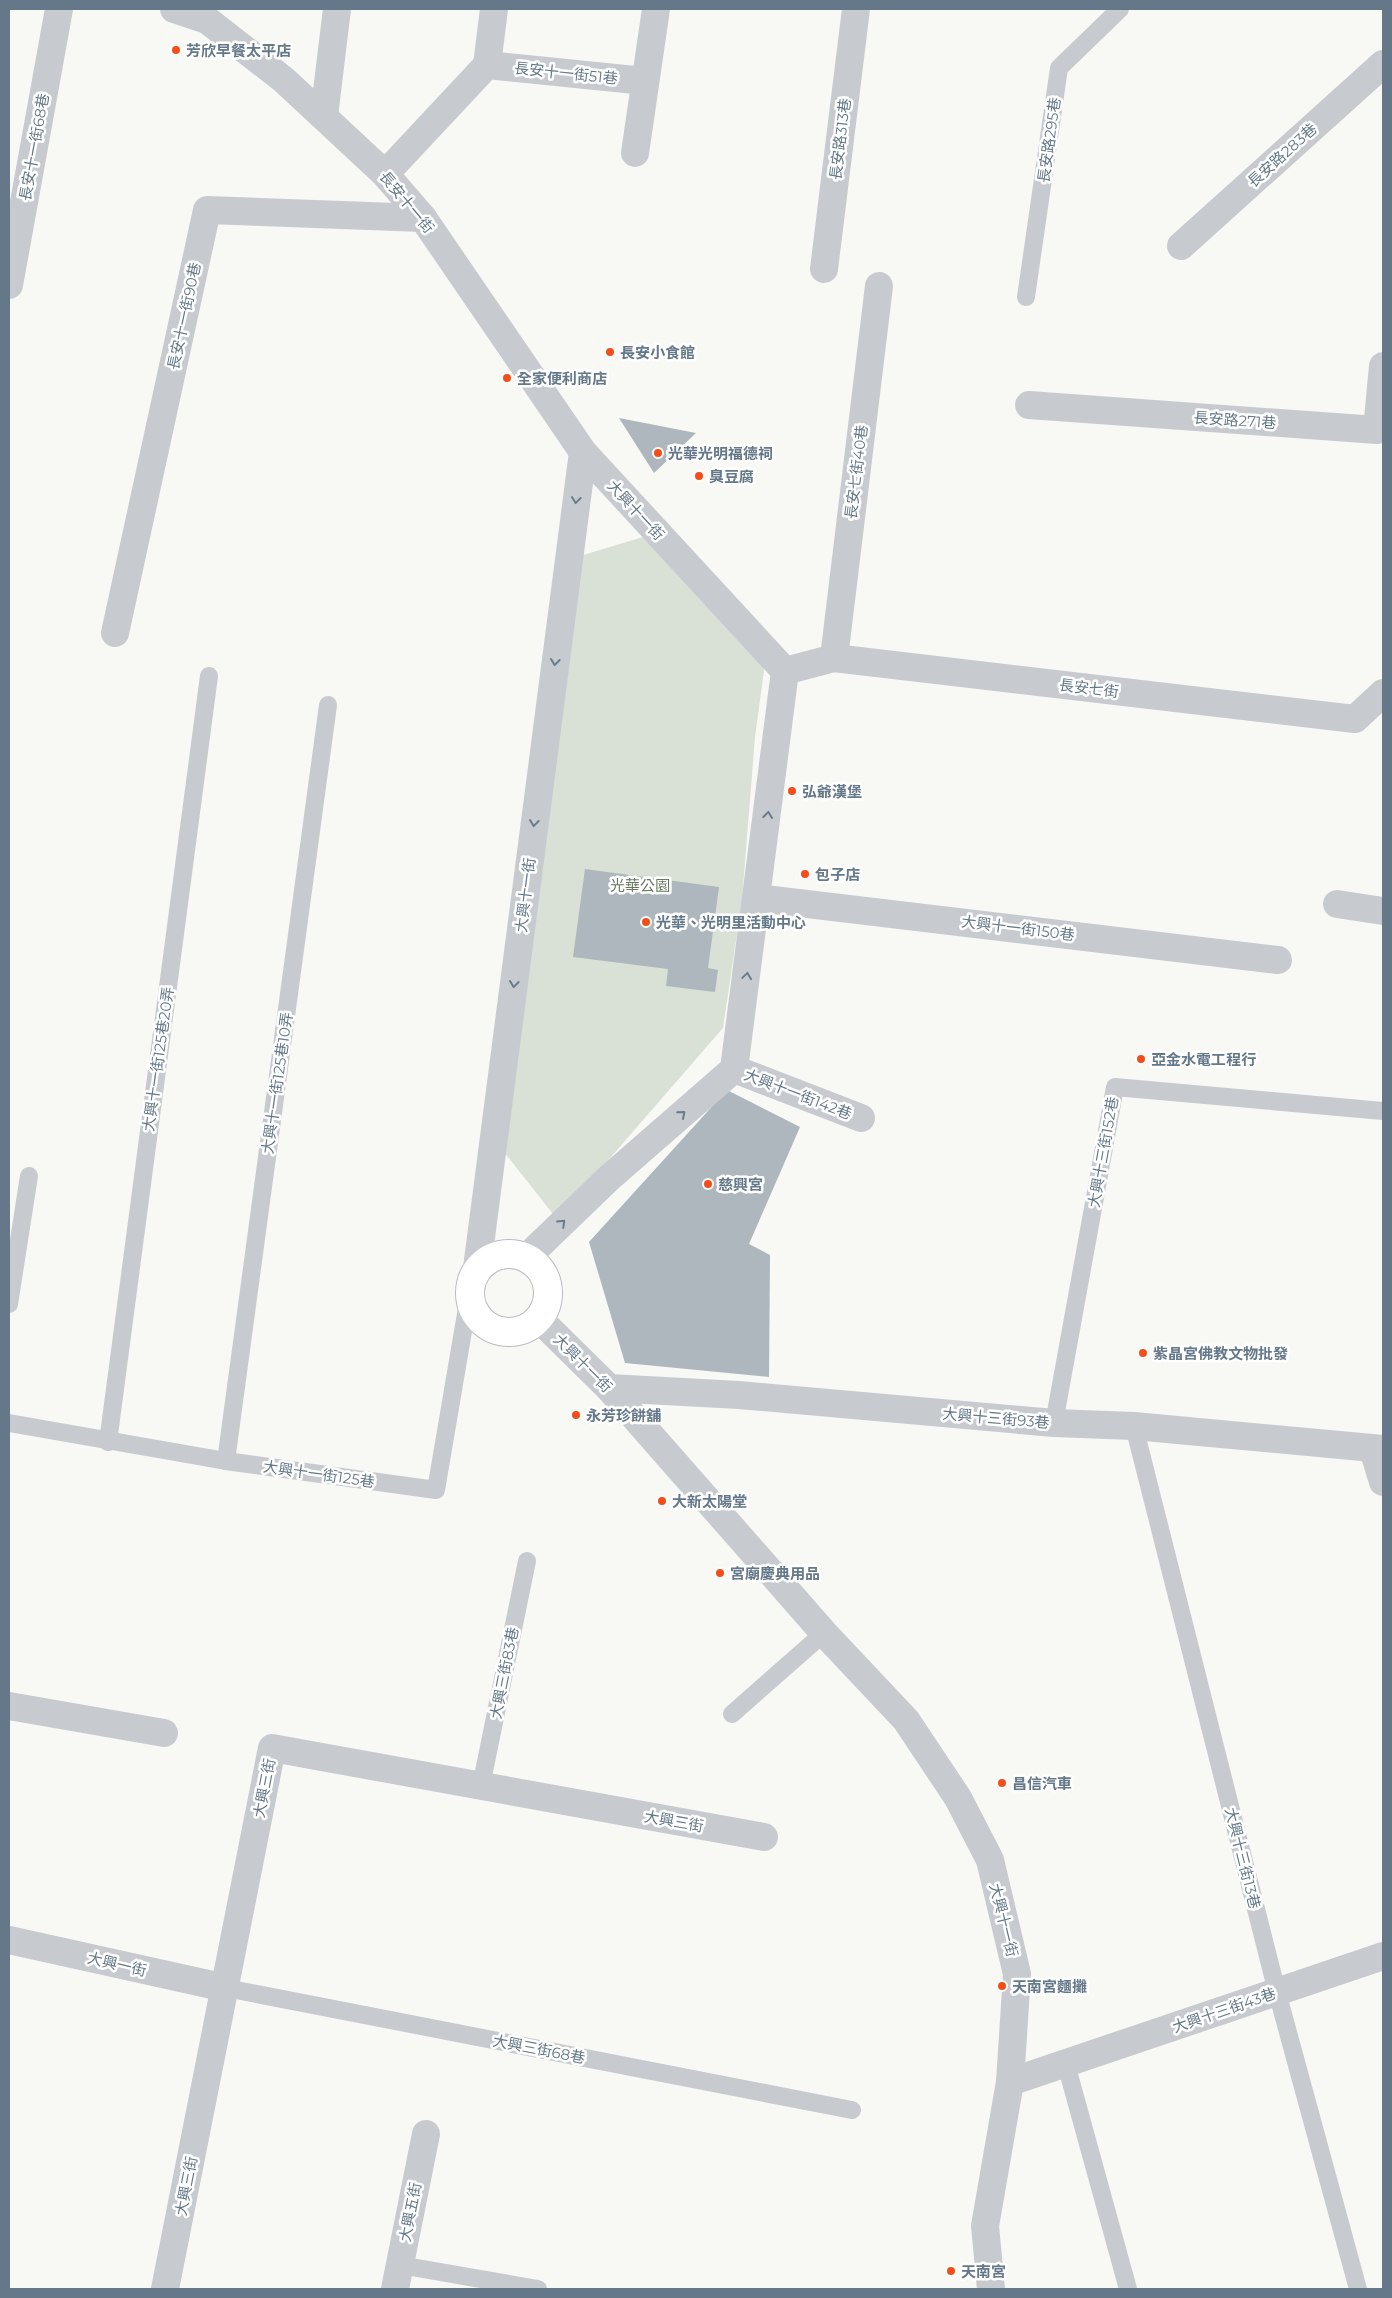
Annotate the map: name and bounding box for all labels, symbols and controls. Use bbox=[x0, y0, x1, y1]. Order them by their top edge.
place label: 芳欣早餐太平店 bbox=[186, 41, 291, 60]
marker: 芳欣早餐太平店 bbox=[170, 44, 182, 56]
street label: 長安十一街51巷 bbox=[513, 58, 619, 88]
street label: 長安十一街68巷 bbox=[15, 92, 53, 202]
street label: 長安路295巷 bbox=[1034, 96, 1064, 184]
street label: 長安路313巷 bbox=[826, 97, 854, 181]
street label: 長安路283巷 bbox=[1243, 119, 1321, 191]
street label: 長安十一街 bbox=[376, 167, 438, 237]
street label: 長安十一街90巷 bbox=[163, 261, 205, 371]
place label: 長安小食館 bbox=[620, 343, 695, 362]
marker: 長安小食館 bbox=[604, 346, 616, 358]
place label: 全家便利商店 bbox=[517, 369, 607, 388]
marker: 全家便利商店 bbox=[501, 372, 513, 384]
street label: 長安路271巷 bbox=[1193, 408, 1277, 432]
street label: 長安七街40巷 bbox=[841, 424, 871, 520]
place label: 光華光明福德祠 bbox=[668, 444, 773, 463]
marker: 光華光明福德祠 bbox=[652, 447, 664, 459]
place label: 臭豆腐 bbox=[709, 467, 754, 486]
marker: 臭豆腐 bbox=[693, 470, 705, 482]
street label: 大興十一街 bbox=[603, 476, 669, 544]
one-way arrow bbox=[571, 497, 582, 505]
one-way arrow bbox=[551, 657, 561, 666]
street label: 長安七街 bbox=[1058, 675, 1120, 701]
place label: 弘爺漢堡 bbox=[802, 782, 862, 801]
marker: 弘爺漢堡 bbox=[786, 785, 798, 797]
one-way arrow bbox=[762, 811, 773, 819]
one-way arrow bbox=[530, 818, 540, 827]
street label: 大興十一街 bbox=[511, 857, 539, 933]
place label: 包子店 bbox=[815, 865, 860, 884]
marker: 包子店 bbox=[799, 868, 811, 880]
park label: 光華公園 bbox=[610, 876, 670, 895]
street label: 大興十一街150巷 bbox=[960, 912, 1076, 944]
place label: 光華、光明里活動中心 bbox=[656, 913, 806, 932]
marker: 光華、光明里活動中心 bbox=[640, 916, 652, 928]
one-way arrow bbox=[741, 972, 752, 980]
one-way arrow bbox=[509, 980, 519, 988]
street label: 大興十一街125巷20弄 bbox=[138, 985, 178, 1133]
street label: 大興十一街125巷10弄 bbox=[258, 1011, 296, 1155]
place label: 亞金水電工程行 bbox=[1151, 1050, 1256, 1069]
marker: 亞金水電工程行 bbox=[1135, 1053, 1147, 1065]
street label: 大興十一街142巷 bbox=[741, 1065, 855, 1123]
street label: 大興十三街152巷 bbox=[1084, 1095, 1122, 1209]
one-way arrow bbox=[677, 1111, 686, 1120]
place label: 慈興宮 bbox=[718, 1175, 763, 1194]
marker: 慈興宮 bbox=[702, 1178, 714, 1190]
one-way arrow bbox=[556, 1220, 565, 1229]
street label: 大興十一街 bbox=[550, 1330, 616, 1396]
place label: 紫晶宮佛教文物批發 bbox=[1153, 1344, 1288, 1363]
marker: 紫晶宮佛教文物批發 bbox=[1137, 1347, 1149, 1359]
street label: 大興十三街93巷 bbox=[942, 1404, 1050, 1432]
place label: 永芳珍餅舖 bbox=[586, 1406, 661, 1425]
marker: 永芳珍餅舖 bbox=[570, 1409, 582, 1421]
street label: 大興十一街125巷 bbox=[262, 1457, 376, 1491]
place label: 大新太陽堂 bbox=[672, 1492, 747, 1511]
marker: 大新太陽堂 bbox=[656, 1495, 668, 1507]
place label: 宮廟慶典用品 bbox=[730, 1564, 820, 1583]
marker: 宮廟慶典用品 bbox=[714, 1567, 726, 1579]
street label: 大興三街83巷 bbox=[486, 1626, 522, 1720]
street label: 大興三街 bbox=[249, 1757, 279, 1819]
place label: 昌信汽車 bbox=[1012, 1774, 1072, 1793]
marker: 昌信汽車 bbox=[996, 1777, 1008, 1789]
street label: 大興十三街13巷 bbox=[1221, 1805, 1265, 1911]
street label: 大興三街 bbox=[643, 1806, 705, 1836]
street label: 大興十一街 bbox=[986, 1881, 1022, 1959]
street label: 大興一街 bbox=[86, 1948, 148, 1980]
place label: 天南宮麵攤 bbox=[1012, 1977, 1087, 1996]
marker: 天南宮麵攤 bbox=[996, 1980, 1008, 1992]
street label: 大興十三街43巷 bbox=[1170, 1983, 1278, 2037]
street label: 大興三街68巷 bbox=[491, 2031, 587, 2067]
street label: 大興三街 bbox=[171, 2155, 201, 2217]
street label: 大興五街 bbox=[395, 2181, 425, 2243]
place label: 天南宮 bbox=[961, 2262, 1006, 2281]
marker: 天南宮 bbox=[945, 2265, 957, 2277]

